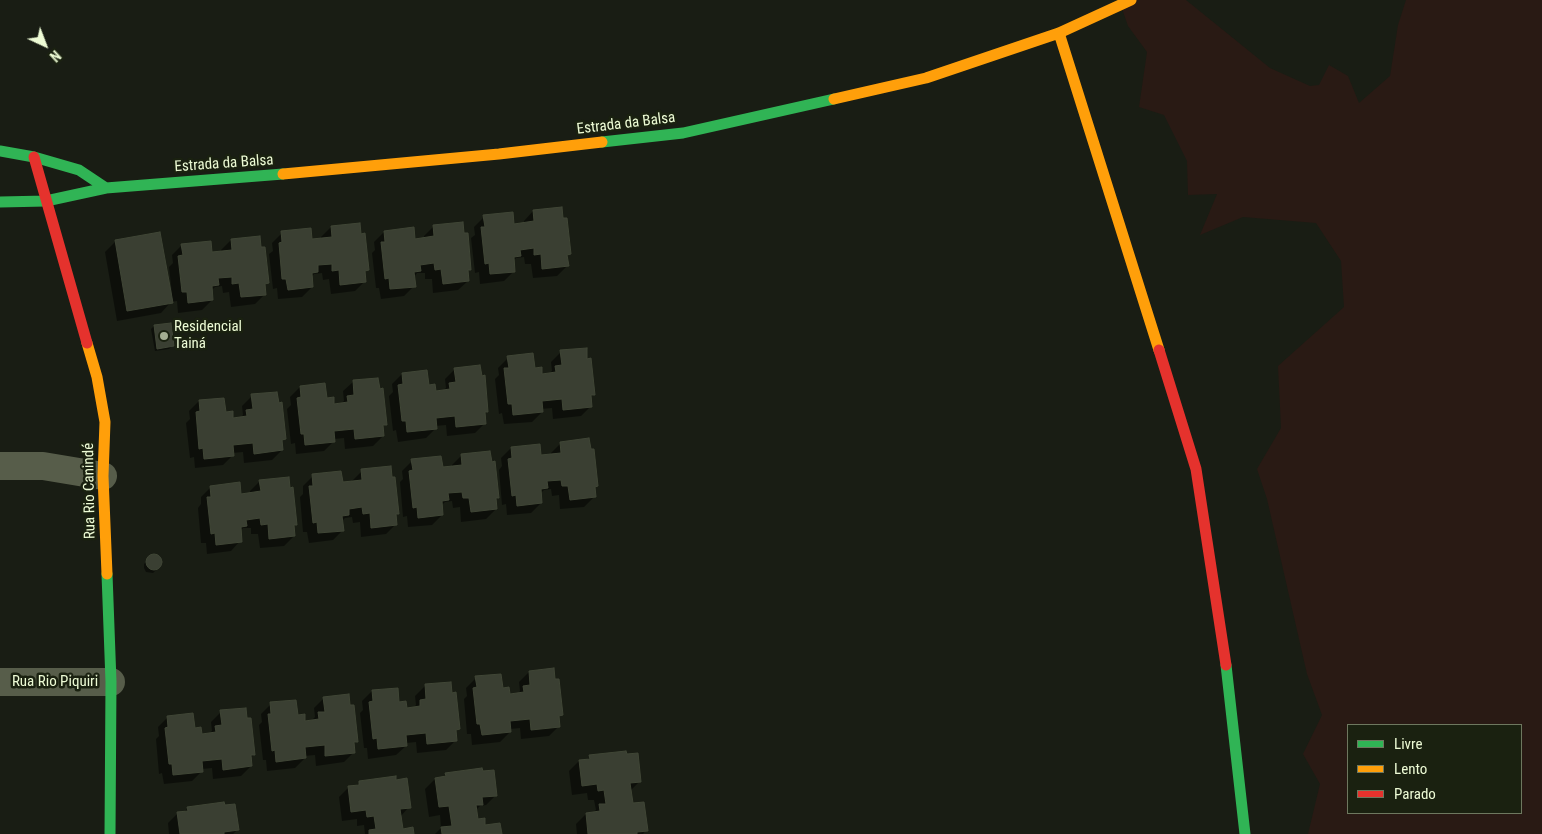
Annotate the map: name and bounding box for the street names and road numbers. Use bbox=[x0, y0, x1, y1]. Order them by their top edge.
street label: Estrada da Balsa bbox=[576, 109, 676, 139]
street label: Estrada da Balsa bbox=[174, 152, 274, 176]
street label: Rua Rio Canindé bbox=[80, 443, 100, 539]
street label: Rua Rio Piquiri bbox=[12, 673, 98, 691]

